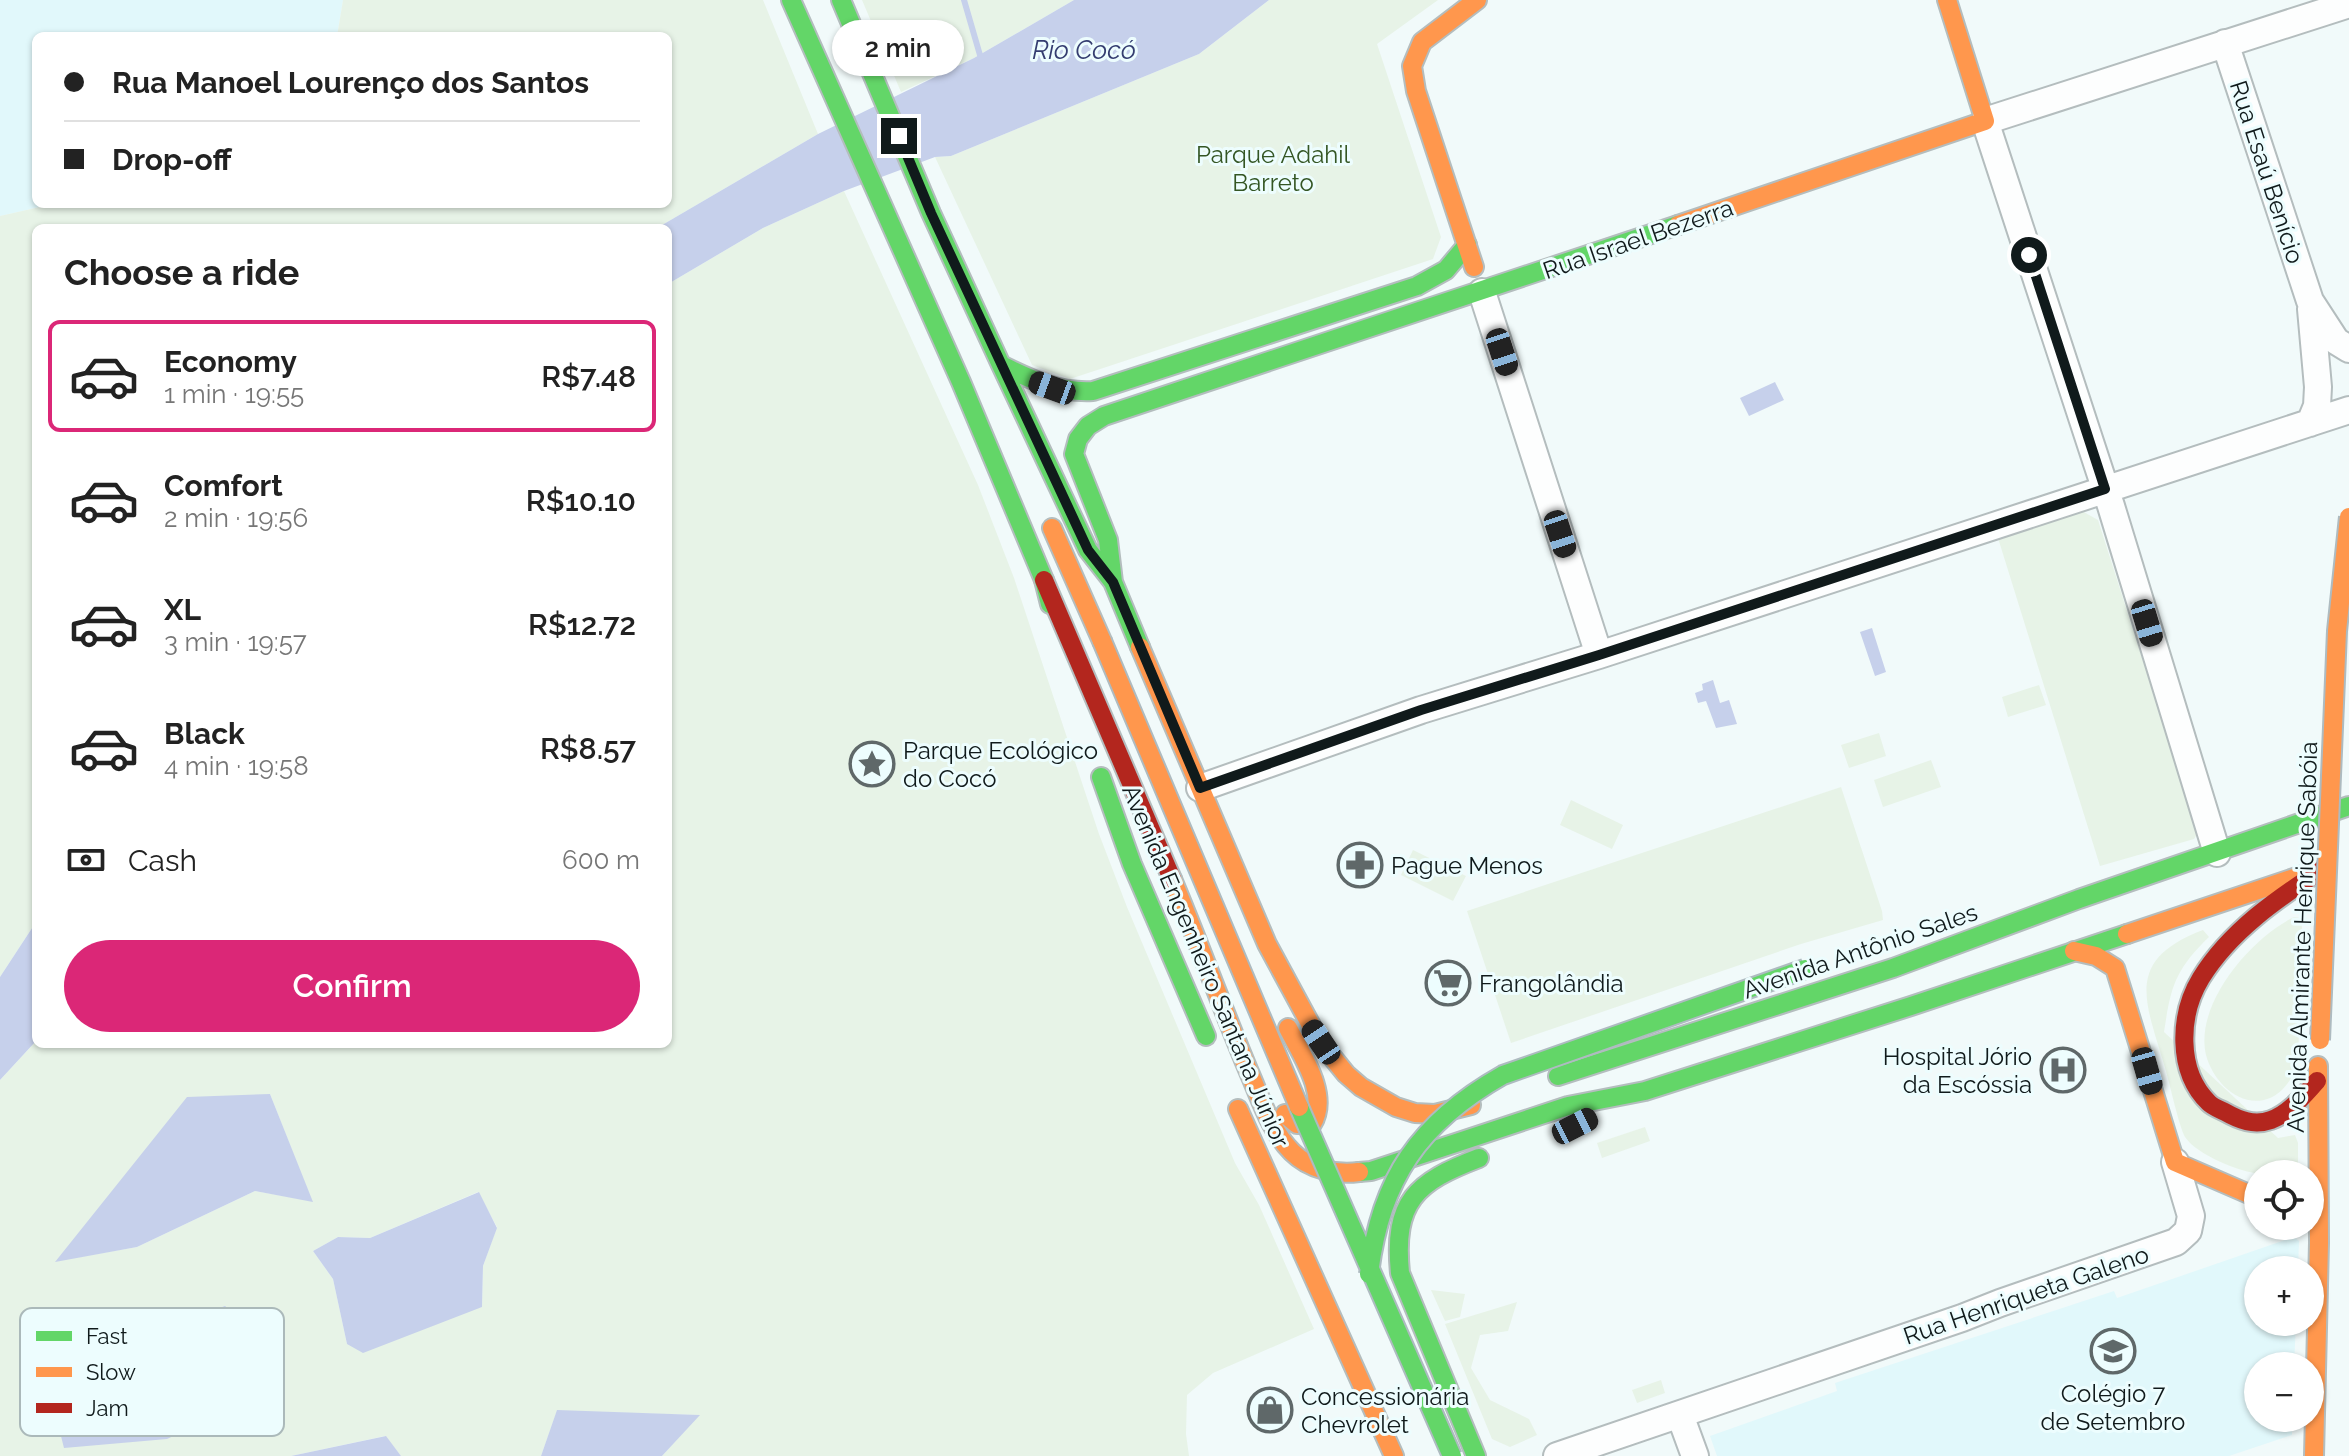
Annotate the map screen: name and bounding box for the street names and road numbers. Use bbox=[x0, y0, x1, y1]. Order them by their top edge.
street label: Rua Esaú Benício bbox=[2224, 77, 2310, 267]
street label: Rua Israel Bezerra bbox=[1539, 193, 1737, 285]
street label: Avenida Almirante Henrique Sabóia bbox=[2281, 741, 2323, 1133]
street label: Avenida Engenheiro Santana Júnior bbox=[1116, 780, 1296, 1152]
street label: Avenida Antônio Sales bbox=[1739, 897, 1981, 1005]
street label: Rua Henriqueta Galeno bbox=[1899, 1239, 2153, 1351]

